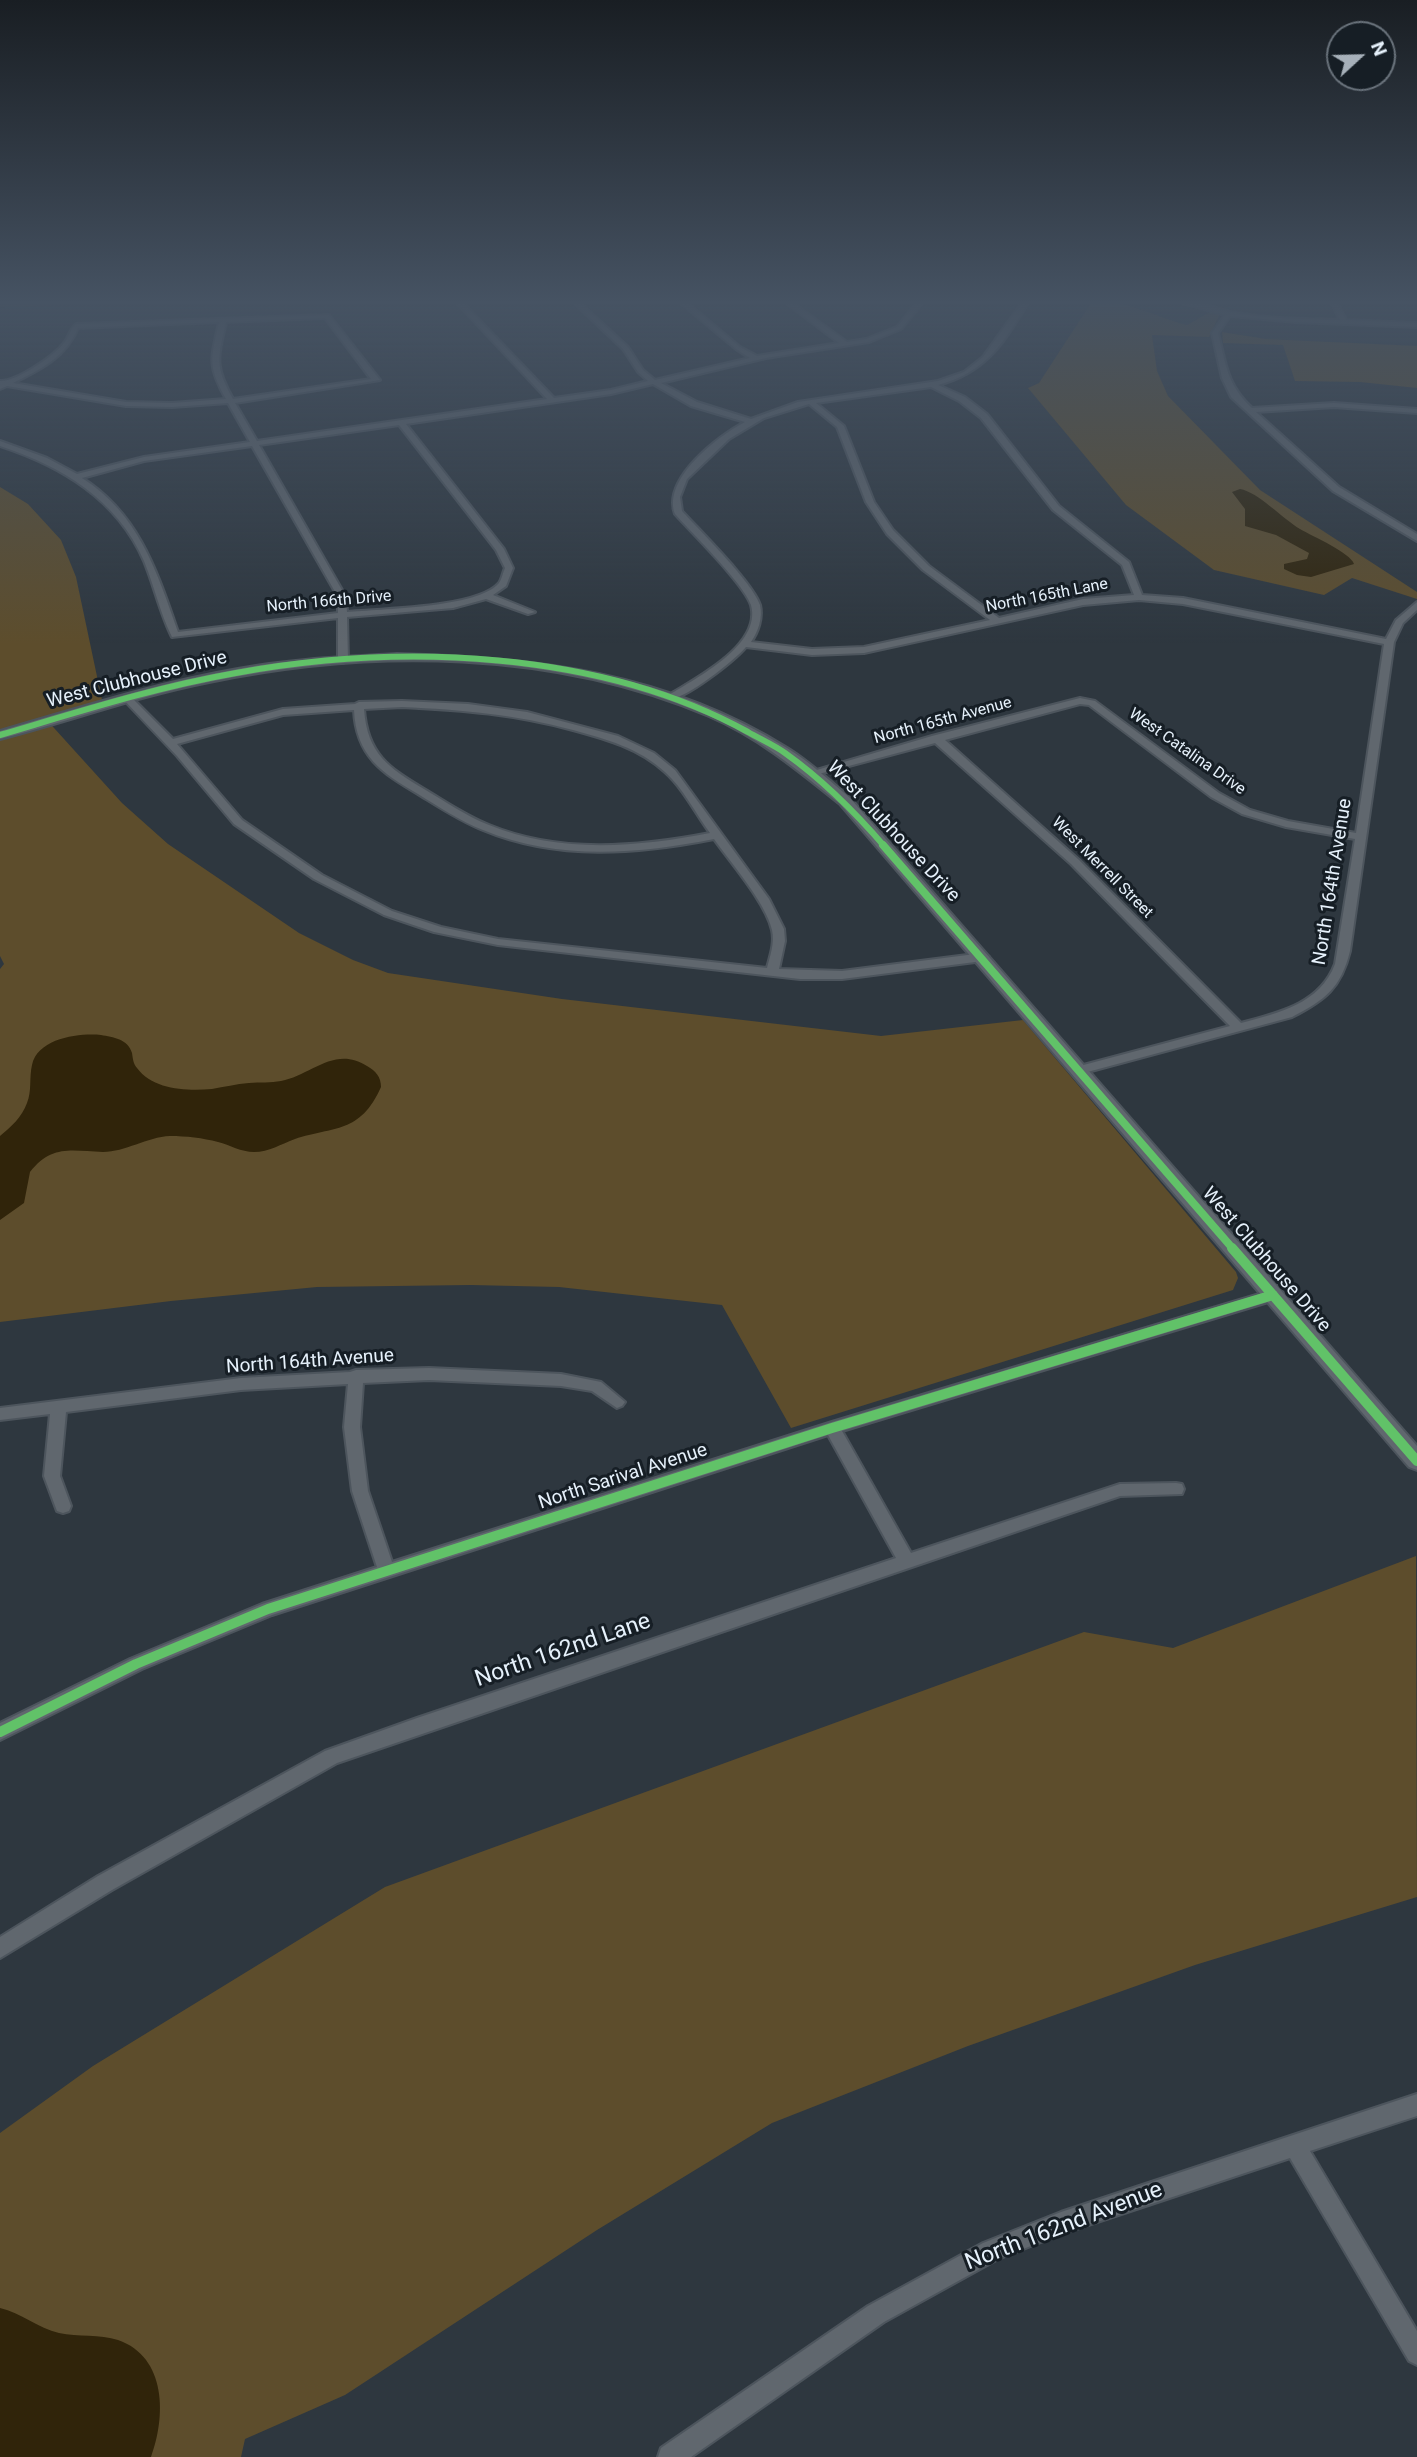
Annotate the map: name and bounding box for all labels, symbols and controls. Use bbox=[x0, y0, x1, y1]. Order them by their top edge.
north arrow bbox=[1326, 21, 1396, 91]
text: N bbox=[1366, 38, 1392, 59]
street label: North 165th Lane bbox=[984, 575, 1110, 617]
street label: North 166th Drive bbox=[266, 587, 392, 617]
street label: West Clubhouse Drive bbox=[45, 647, 229, 713]
street label: North 165th Avenue bbox=[872, 693, 1014, 749]
street label: West Catalina Drive bbox=[1125, 705, 1249, 799]
street label: West Clubhouse Drive bbox=[822, 757, 964, 907]
street label: North 164th Avenue bbox=[1309, 797, 1357, 967]
street label: West Merrell Street bbox=[1047, 813, 1157, 923]
street label: West Clubhouse Drive bbox=[1197, 1183, 1335, 1337]
street label: North 164th Avenue bbox=[225, 1345, 395, 1379]
street label: North Sarival Avenue bbox=[536, 1439, 710, 1515]
street label: North 162nd Lane bbox=[472, 1608, 654, 1694]
street label: North 162nd Avenue bbox=[961, 2177, 1167, 2277]

